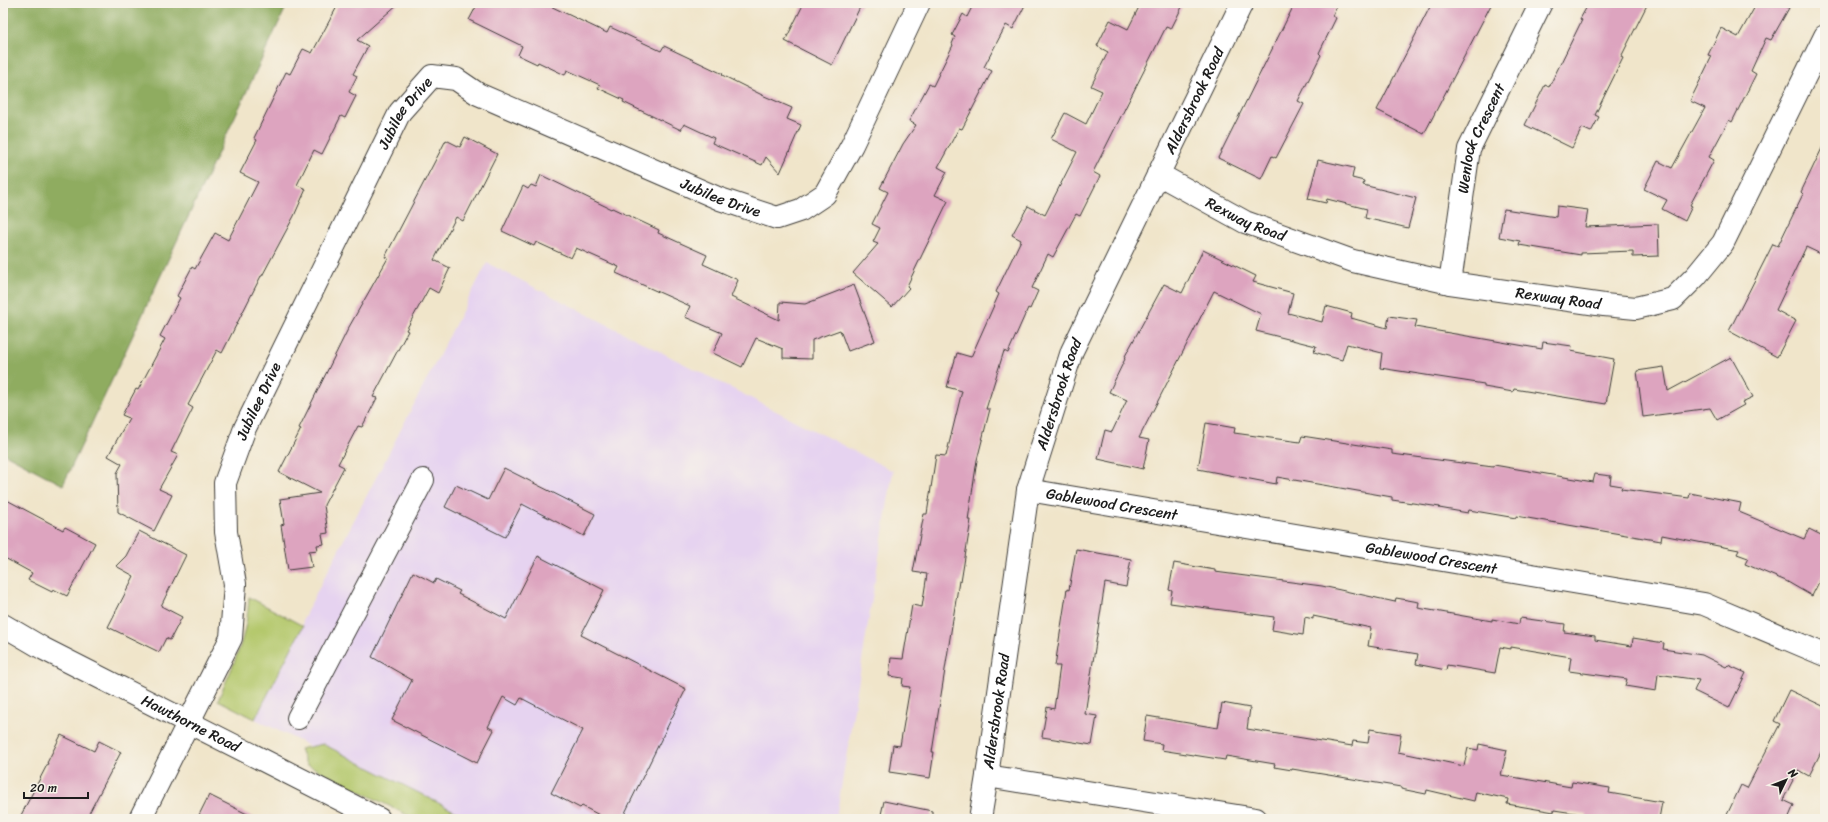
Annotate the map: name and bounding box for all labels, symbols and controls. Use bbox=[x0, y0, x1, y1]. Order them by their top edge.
street label: Aldersbrook Road bbox=[1157, 42, 1232, 159]
street label: Jubilee Drive bbox=[370, 70, 439, 155]
street label: Wenlock Crescent bbox=[1450, 78, 1513, 195]
street label: Jubilee Drive bbox=[676, 170, 764, 225]
street label: Rexway Road bbox=[1201, 190, 1291, 249]
street label: Rexway Road bbox=[1514, 280, 1604, 318]
street label: Aldersbrook Road bbox=[1028, 333, 1090, 454]
street label: Jubilee Drive bbox=[228, 358, 288, 445]
street label: Gablewood Crescent bbox=[1044, 480, 1180, 528]
street label: Gablewood Crescent bbox=[1364, 534, 1500, 582]
street label: Aldersbrook Road bbox=[975, 651, 1018, 772]
street label: Hawthorne Road bbox=[137, 687, 246, 760]
north arrow bbox=[1766, 760, 1806, 800]
text: N bbox=[1783, 764, 1803, 783]
scale bar bbox=[24, 774, 88, 800]
text: 20 m bbox=[30, 777, 57, 799]

